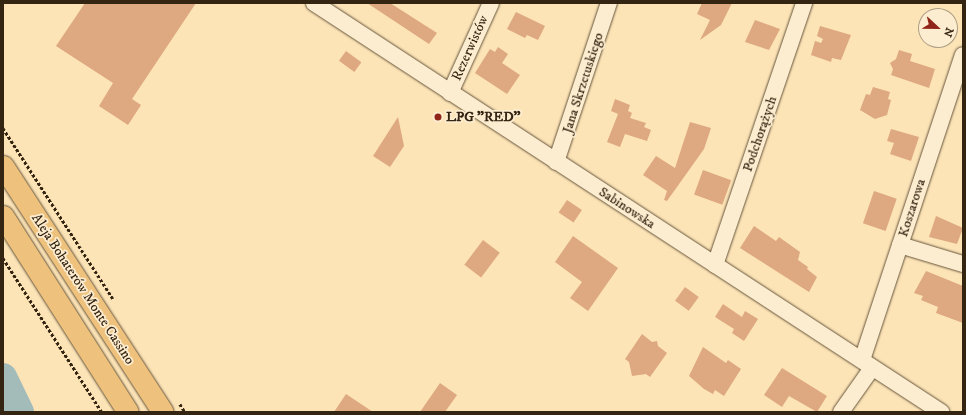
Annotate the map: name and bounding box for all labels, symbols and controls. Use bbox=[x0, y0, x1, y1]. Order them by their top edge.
north arrow bbox=[918, 8, 958, 48]
street label: Rezerwistów bbox=[448, 13, 492, 83]
text: N bbox=[940, 25, 956, 39]
street label: Jana Skrzetuskiego bbox=[559, 31, 607, 135]
street label: Podchorążych bbox=[739, 94, 781, 174]
place label: LPG "RED" bbox=[446, 109, 521, 125]
marker: LPG "RED" bbox=[433, 112, 443, 122]
street label: Koszarowa bbox=[895, 177, 929, 239]
street label: Sabinowska bbox=[596, 184, 658, 232]
street label: Aleja Bohaterów Monte Cassino bbox=[28, 210, 138, 368]

